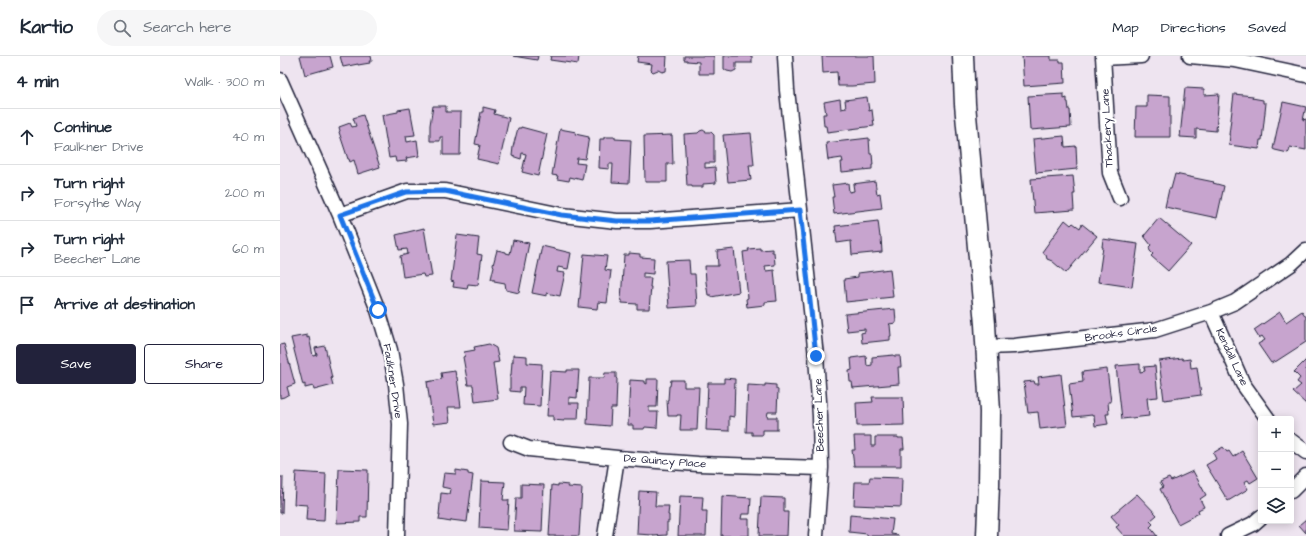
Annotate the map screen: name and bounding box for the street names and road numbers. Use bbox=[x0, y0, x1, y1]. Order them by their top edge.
street label: Thackery Lane bbox=[1097, 88, 1118, 168]
street label: Brooks Circle bbox=[1084, 320, 1158, 346]
street label: Kendall Lane bbox=[1212, 326, 1252, 388]
street label: Faulkner Drive bbox=[380, 342, 406, 420]
street label: Beecher Lane bbox=[810, 378, 828, 452]
street label: De Quincy Place bbox=[623, 451, 707, 472]

